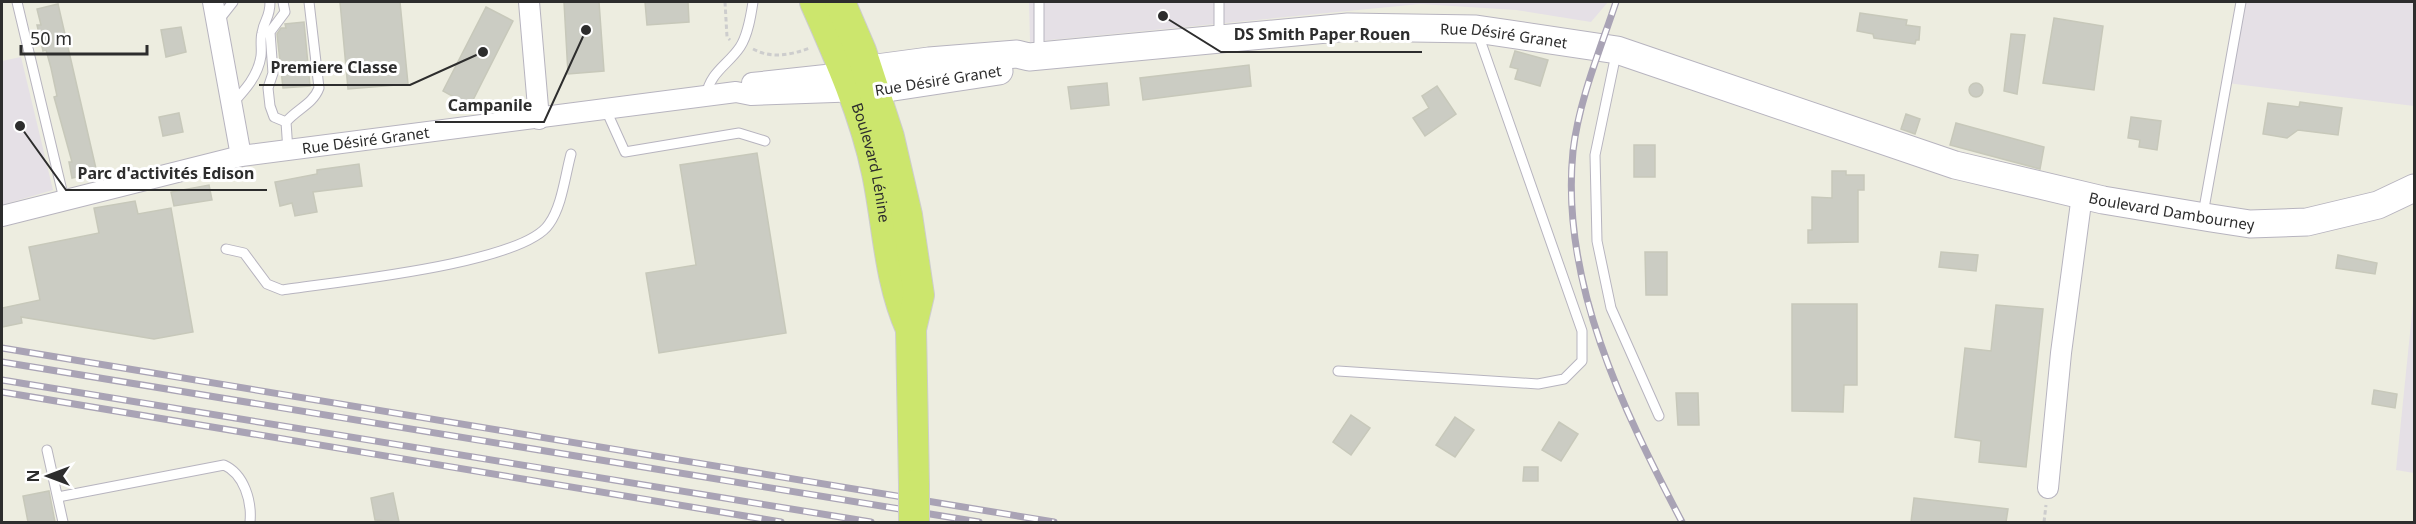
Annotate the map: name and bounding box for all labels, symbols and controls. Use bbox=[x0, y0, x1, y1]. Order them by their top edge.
scale bar bbox=[21, 18, 147, 56]
callout: DS Smith Paper Rouen bbox=[1221, 18, 1422, 52]
street label: Rue Désiré Granet bbox=[1440, 18, 1569, 53]
text: DS Smith Paper Rouen bbox=[1234, 23, 1410, 45]
text: 50 m bbox=[30, 26, 72, 50]
callout: Premiere Classe bbox=[259, 51, 410, 85]
text: Premiere Classe bbox=[270, 56, 398, 78]
street label: Rue Désiré Granet bbox=[873, 60, 1003, 100]
callout: Campanile bbox=[435, 88, 544, 122]
text: Campanile bbox=[448, 94, 532, 116]
street label: Boulevard Lénine bbox=[848, 100, 895, 224]
street label: Rue Désiré Granet bbox=[301, 122, 431, 158]
callout: Parc d'activités Edison bbox=[66, 156, 267, 190]
text: Parc d'activités Edison bbox=[78, 162, 254, 184]
street label: Boulevard Dambourney bbox=[2087, 187, 2255, 234]
north arrow bbox=[18, 446, 78, 506]
text: N bbox=[22, 469, 44, 483]

